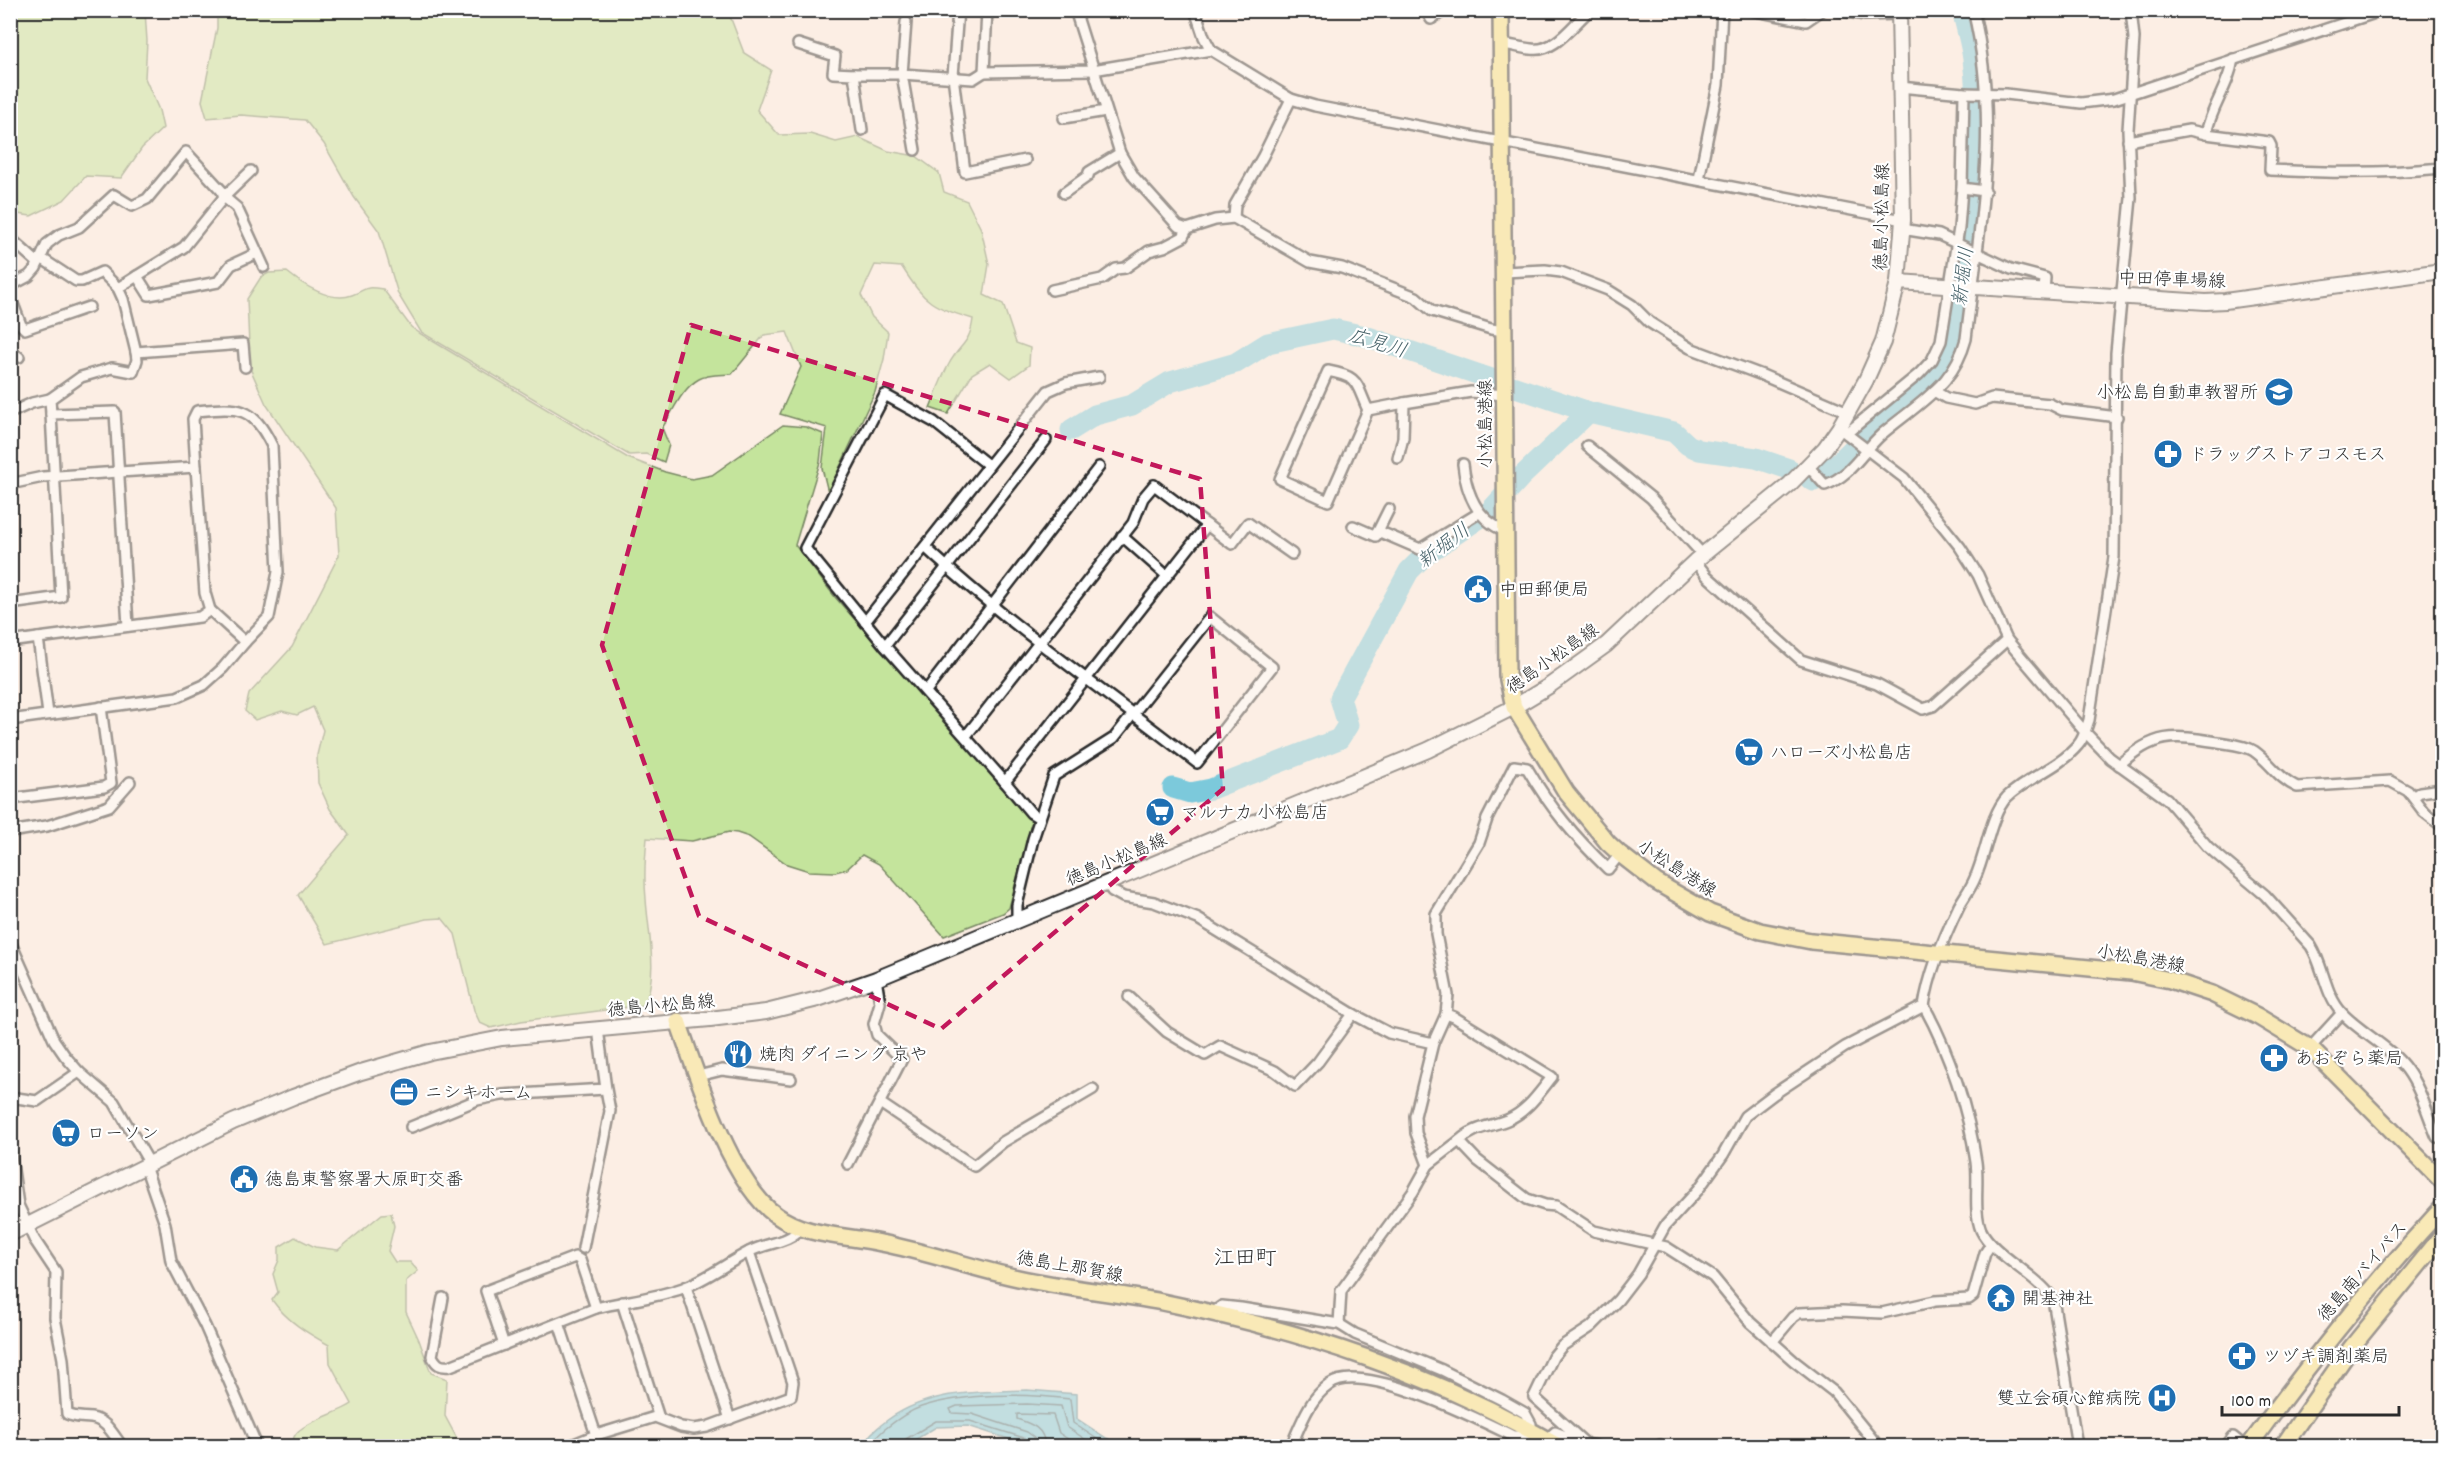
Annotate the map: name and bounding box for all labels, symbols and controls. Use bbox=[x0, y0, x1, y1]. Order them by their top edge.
street label: 徳島小松島線 bbox=[1870, 163, 1897, 271]
water label: 新堀川 bbox=[1947, 245, 1983, 308]
street label: 中田停車場線 bbox=[2118, 267, 2226, 296]
water label: 広見川 bbox=[1344, 323, 1410, 367]
school or university icon: 小松島自動車教習所 bbox=[2263, 376, 2295, 408]
street label: 小松島港線 bbox=[1475, 379, 1500, 469]
place label: 小松島自動車教習所 bbox=[2096, 382, 2258, 407]
pharmacy icon: ドラッグストアコスモス bbox=[2152, 438, 2184, 470]
place label: ドラッグストアコスモス bbox=[2189, 444, 2386, 469]
water label: 新堀川 bbox=[1412, 518, 1477, 577]
public building icon: 中田郵便局 bbox=[1462, 573, 1494, 605]
place label: 中田郵便局 bbox=[1499, 579, 1589, 604]
street label: 徳島小松島線 bbox=[1502, 619, 1605, 701]
supermarket icon: ハローズ小松島店 bbox=[1733, 736, 1765, 768]
place label: ハローズ小松島店 bbox=[1770, 742, 1913, 767]
supermarket icon: マルナカ 小松島店 bbox=[1144, 796, 1176, 828]
place label: マルナカ 小松島店 bbox=[1181, 802, 1329, 827]
street label: 徳島小松島線 bbox=[1062, 829, 1172, 894]
street label: 小松島港線 bbox=[1631, 835, 1720, 905]
street label: 小松島港線 bbox=[2094, 940, 2187, 981]
street label: 徳島小松島線 bbox=[606, 990, 716, 1025]
restaurant icon: 焼肉 ダイニング 京や bbox=[722, 1038, 754, 1070]
pharmacy icon: あおぞら薬局 bbox=[2258, 1042, 2290, 1074]
place label: 焼肉 ダイニング 京や bbox=[759, 1044, 927, 1069]
place label: あおぞら薬局 bbox=[2295, 1048, 2403, 1073]
office icon: ニシキホーム bbox=[388, 1076, 420, 1108]
place label: ニシキホーム bbox=[425, 1082, 532, 1107]
supermarket icon: ローソン bbox=[50, 1117, 82, 1149]
place label: ローソン bbox=[87, 1123, 159, 1148]
public building icon: 徳島東警察署大原町交番 bbox=[228, 1163, 260, 1195]
place label: 徳島東警察署大原町交番 bbox=[265, 1169, 463, 1194]
street label: 徳島南バイパス bbox=[2313, 1217, 2415, 1328]
district label: 江田町 bbox=[1214, 1245, 1277, 1275]
street label: 徳島上那賀線 bbox=[1014, 1247, 1125, 1290]
temple icon: 開基神社 bbox=[1985, 1282, 2017, 1314]
place label: 開基神社 bbox=[2022, 1288, 2094, 1313]
pharmacy icon: ツヅキ調剤薬局 bbox=[2226, 1340, 2258, 1372]
place label: ツヅキ調剤薬局 bbox=[2263, 1346, 2389, 1371]
scale bar bbox=[2222, 1379, 2399, 1417]
hospital icon: 雙立会碩心館病院 bbox=[2146, 1382, 2178, 1414]
place label: 雙立会碩心館病院 bbox=[1997, 1388, 2141, 1413]
text: 100 m bbox=[2231, 1390, 2271, 1415]

